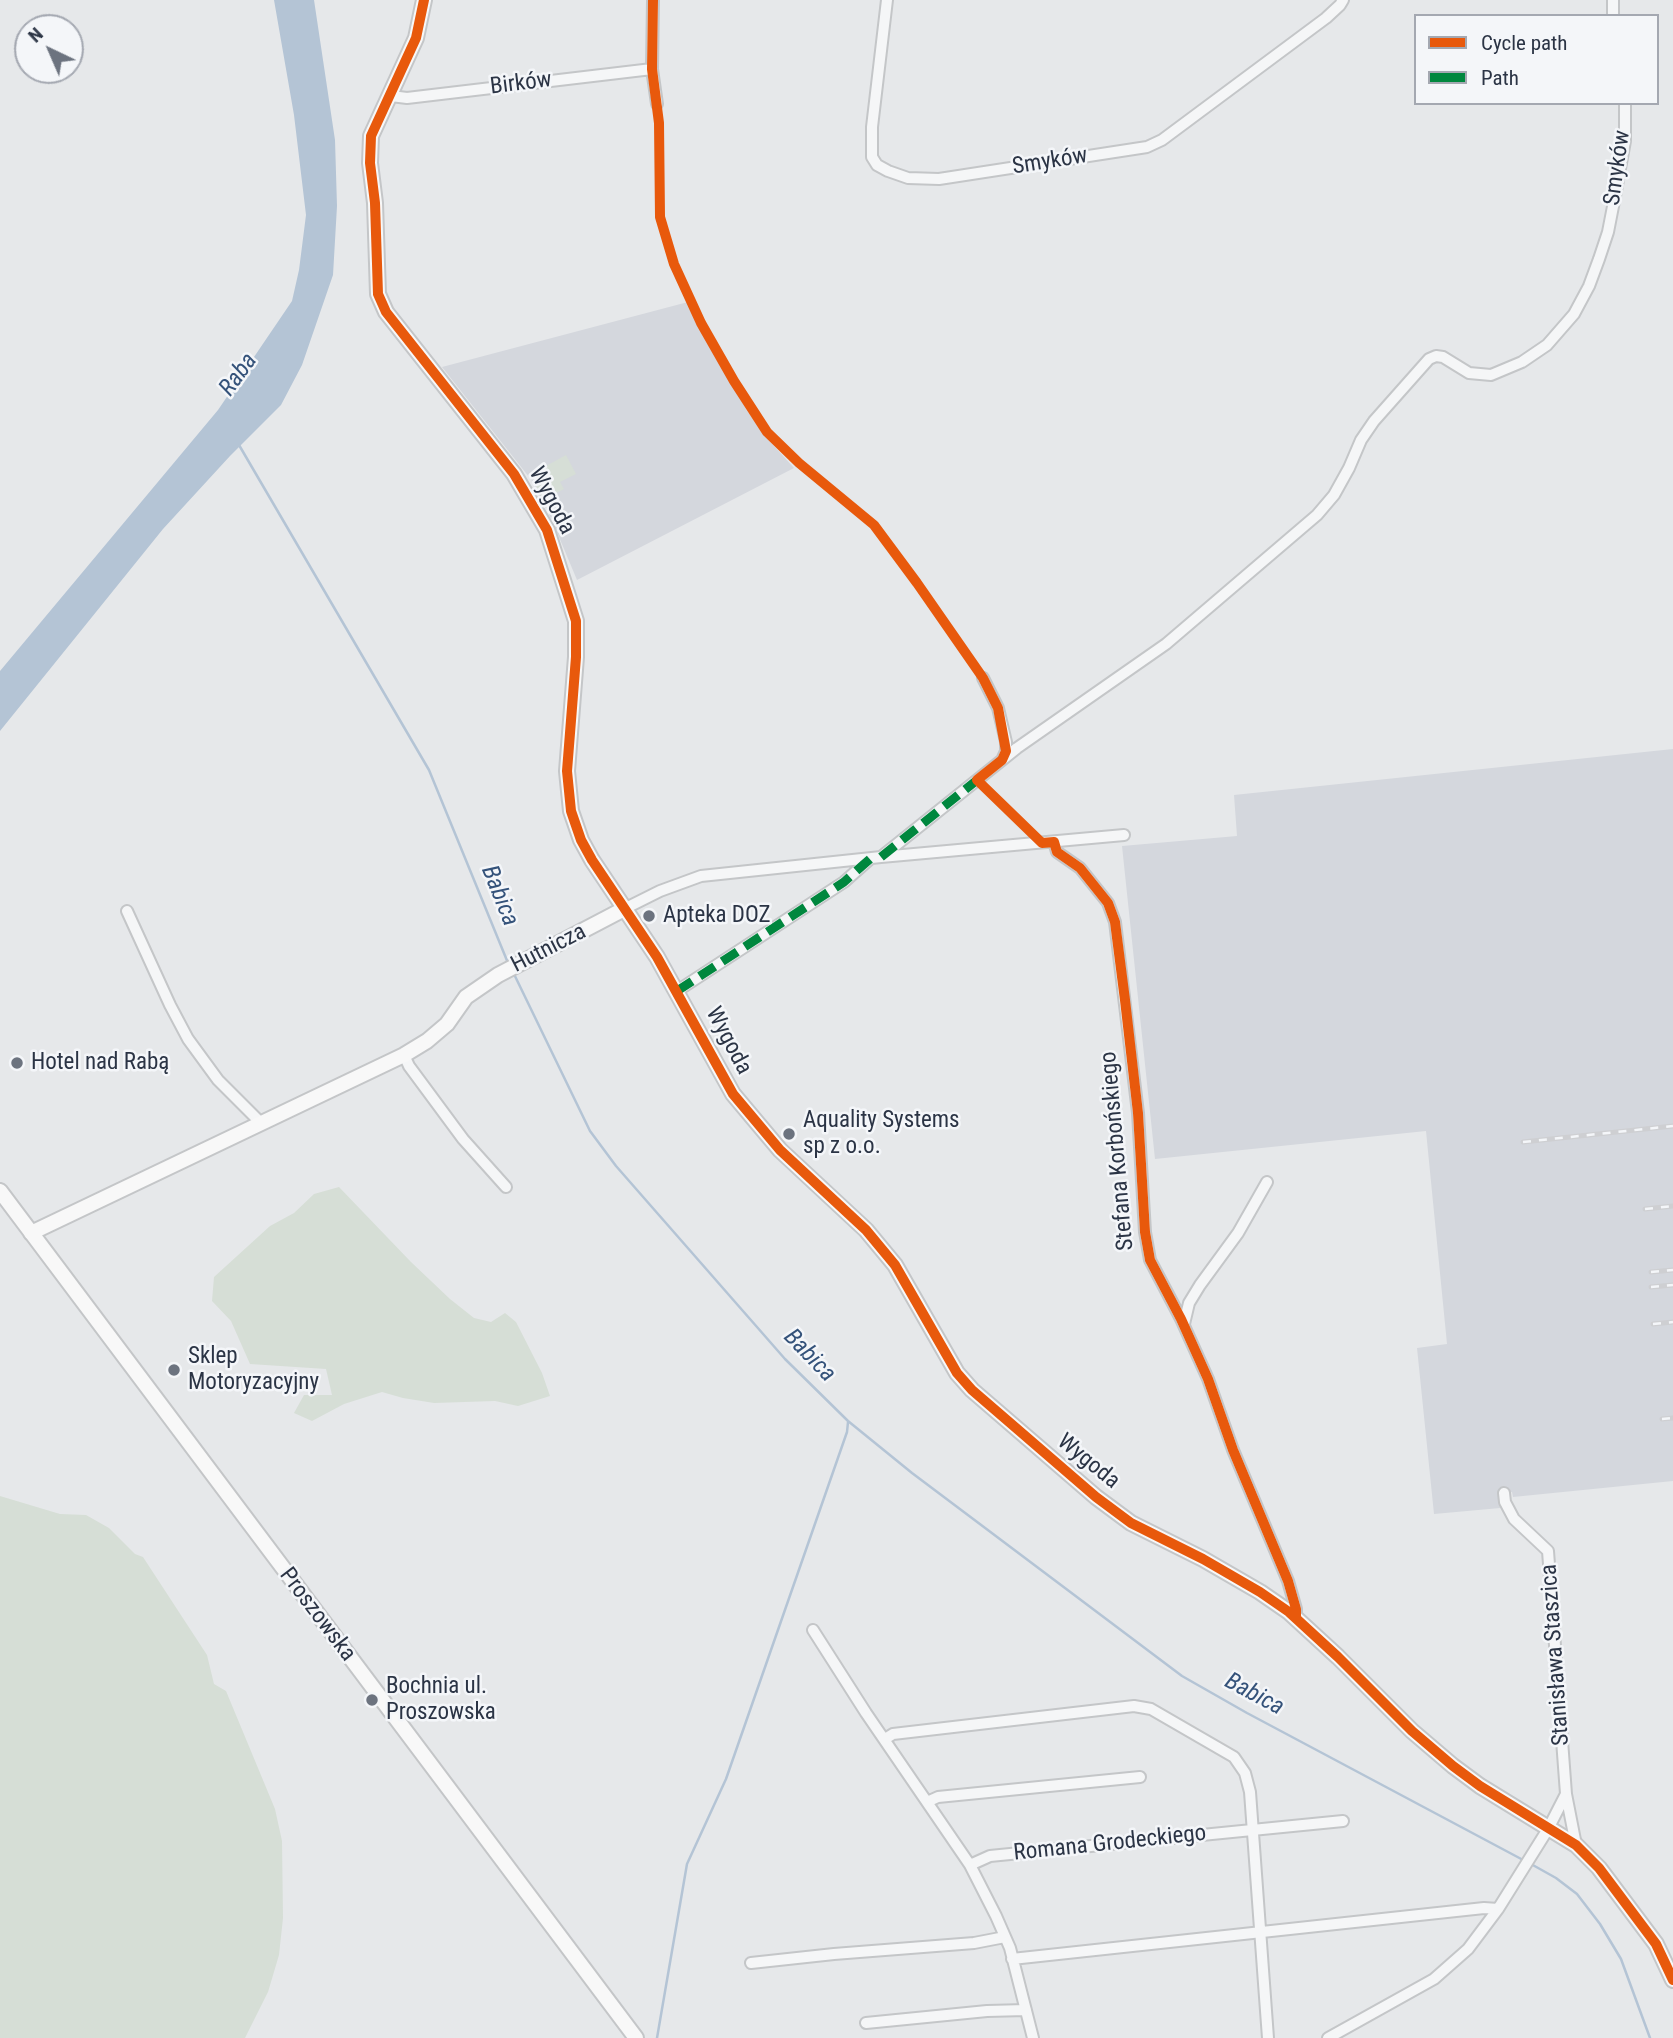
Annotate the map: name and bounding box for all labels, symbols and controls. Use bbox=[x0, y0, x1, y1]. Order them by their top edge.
north arrow bbox=[14, 14, 84, 84]
legend bbox=[1414, 14, 1659, 105]
text: N bbox=[23, 23, 48, 47]
text: Cycle path bbox=[1481, 31, 1567, 55]
text: Path bbox=[1481, 66, 1519, 90]
street label: Birków bbox=[489, 67, 553, 101]
street label: Smyków bbox=[1599, 129, 1637, 207]
street label: Smyków bbox=[1010, 142, 1090, 182]
water label: Raba bbox=[214, 348, 264, 402]
street label: Wygoda bbox=[522, 463, 580, 539]
water label: Babica bbox=[474, 862, 524, 930]
place label: Apteka DOZ bbox=[663, 902, 771, 930]
marker: Apteka DOZ bbox=[641, 908, 657, 924]
street label: Hutnicza bbox=[507, 918, 591, 980]
street label: Wygoda bbox=[699, 1003, 757, 1079]
place label: Hotel nad Rabą bbox=[31, 1049, 169, 1077]
street label: Stefana Korbońskiego bbox=[1096, 1050, 1140, 1252]
marker: Hotel nad Rabą bbox=[9, 1055, 25, 1071]
place label: Aquality Systems sp z o.o. bbox=[803, 1107, 960, 1161]
marker: Aquality Systems sp z o.o. bbox=[781, 1126, 797, 1142]
water label: Babica bbox=[777, 1323, 841, 1389]
place label: Sklep Motoryzacyjny bbox=[188, 1343, 319, 1397]
marker: Sklep Motoryzacyjny bbox=[166, 1362, 182, 1378]
street label: Wygoda bbox=[1051, 1429, 1125, 1495]
street label: Proszowska bbox=[273, 1563, 361, 1667]
street label: Stanisława Staszica bbox=[1536, 1563, 1576, 1747]
water label: Babica bbox=[1220, 1668, 1288, 1722]
place label: Bochnia ul. Proszowska bbox=[386, 1673, 496, 1727]
marker: Bochnia ul. Proszowska bbox=[364, 1692, 380, 1708]
street label: Romana Grodeckiego bbox=[1012, 1820, 1208, 1868]

